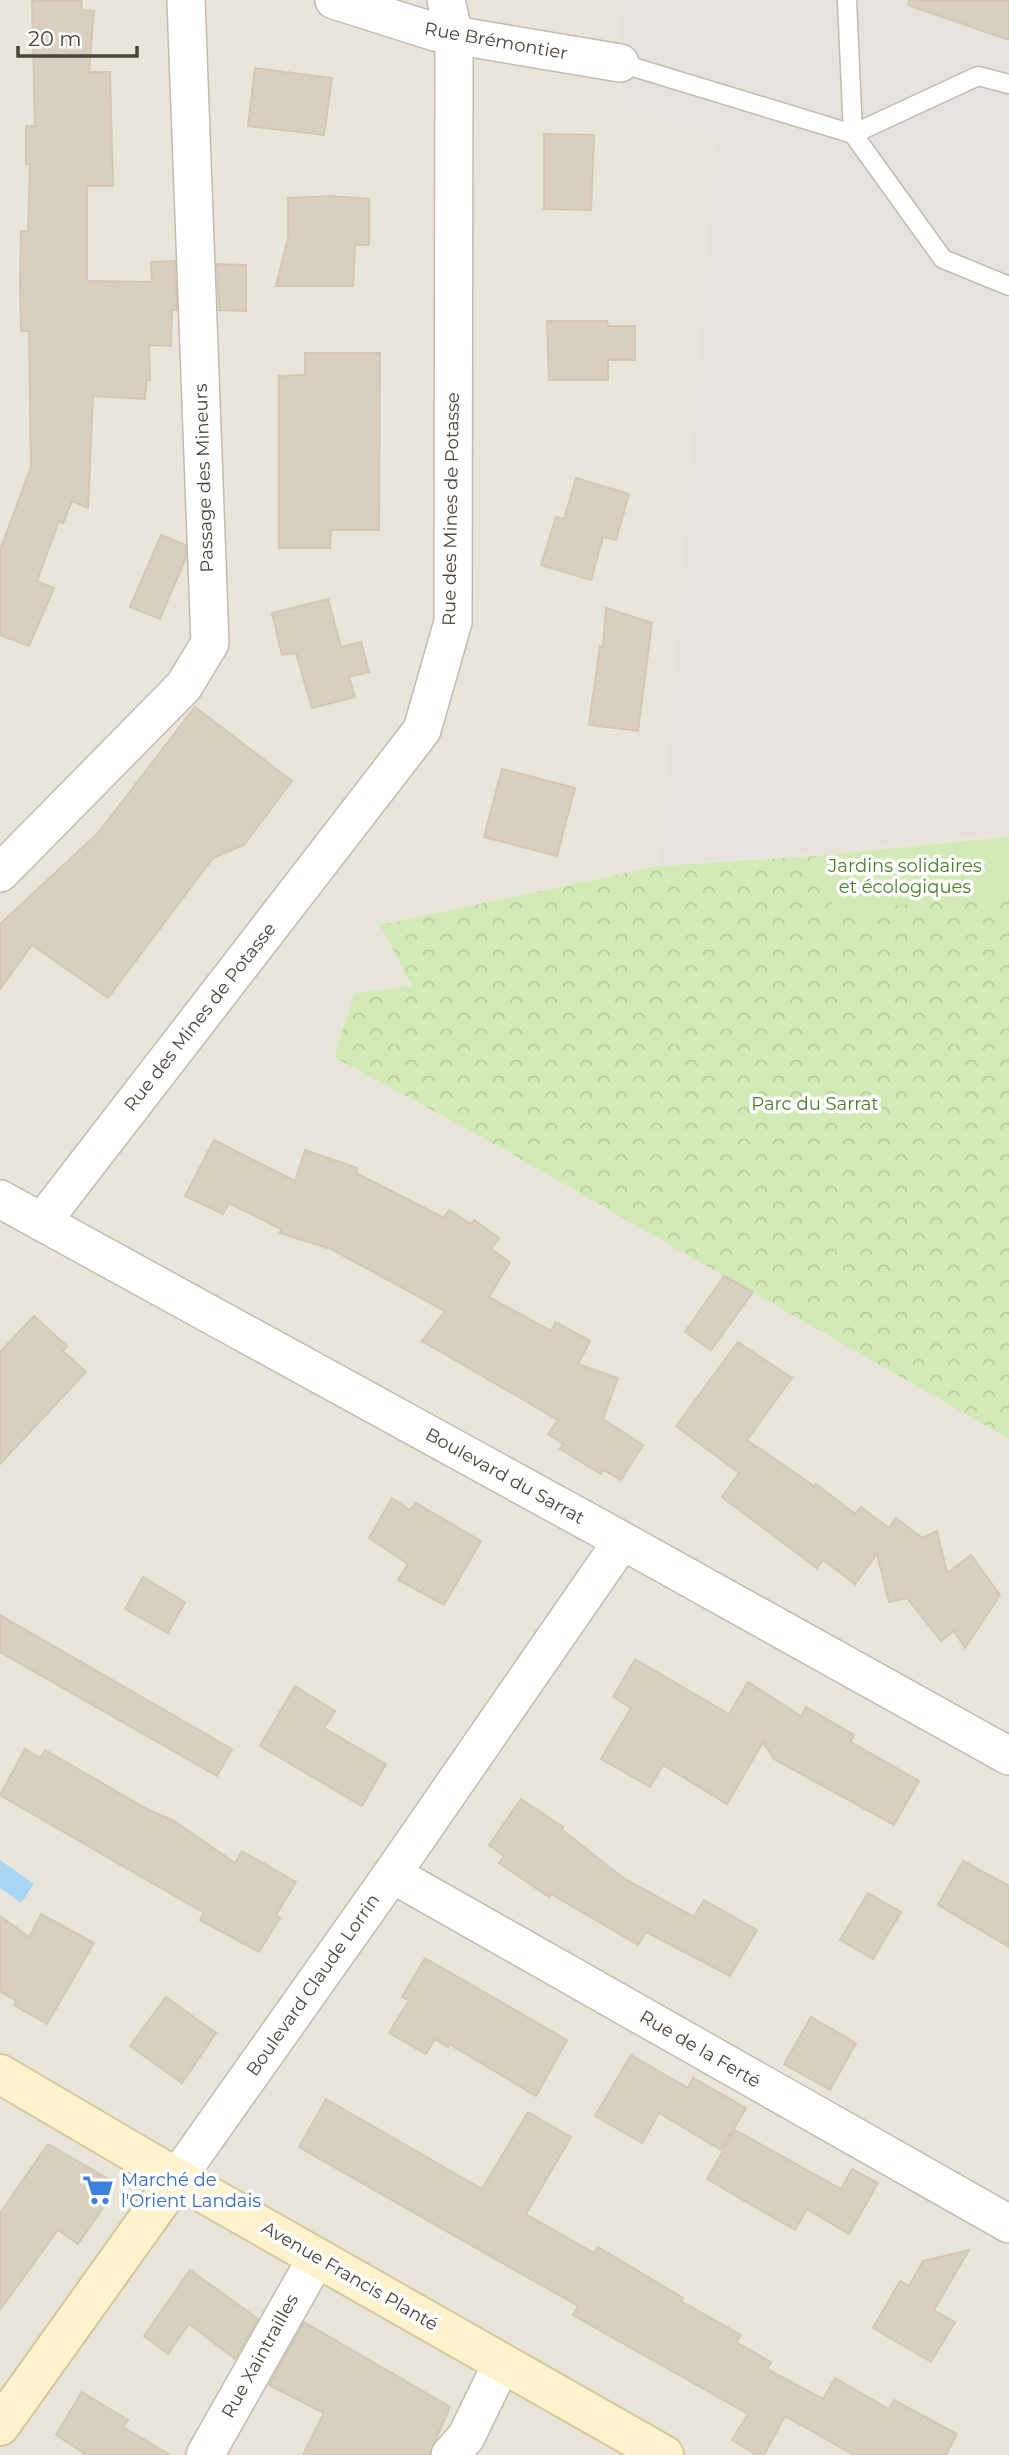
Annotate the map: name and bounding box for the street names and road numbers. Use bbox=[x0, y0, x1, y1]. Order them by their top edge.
street label: Rue Brémontier bbox=[423, 18, 569, 64]
street label: Passage des Mineurs bbox=[190, 383, 218, 573]
street label: Rue des Mines de Potasse bbox=[438, 392, 464, 626]
street label: Rue des Mines de Potasse bbox=[119, 918, 281, 1116]
street label: Boulevard du Sarrat bbox=[422, 1423, 588, 1529]
street label: Boulevard Claude Lorrin bbox=[242, 1890, 384, 2080]
street label: Rue de la Ferté bbox=[636, 2005, 764, 2093]
street label: Avenue Francis Planté bbox=[258, 2217, 442, 2336]
street label: Rue Xaintrailles bbox=[217, 2290, 303, 2422]

